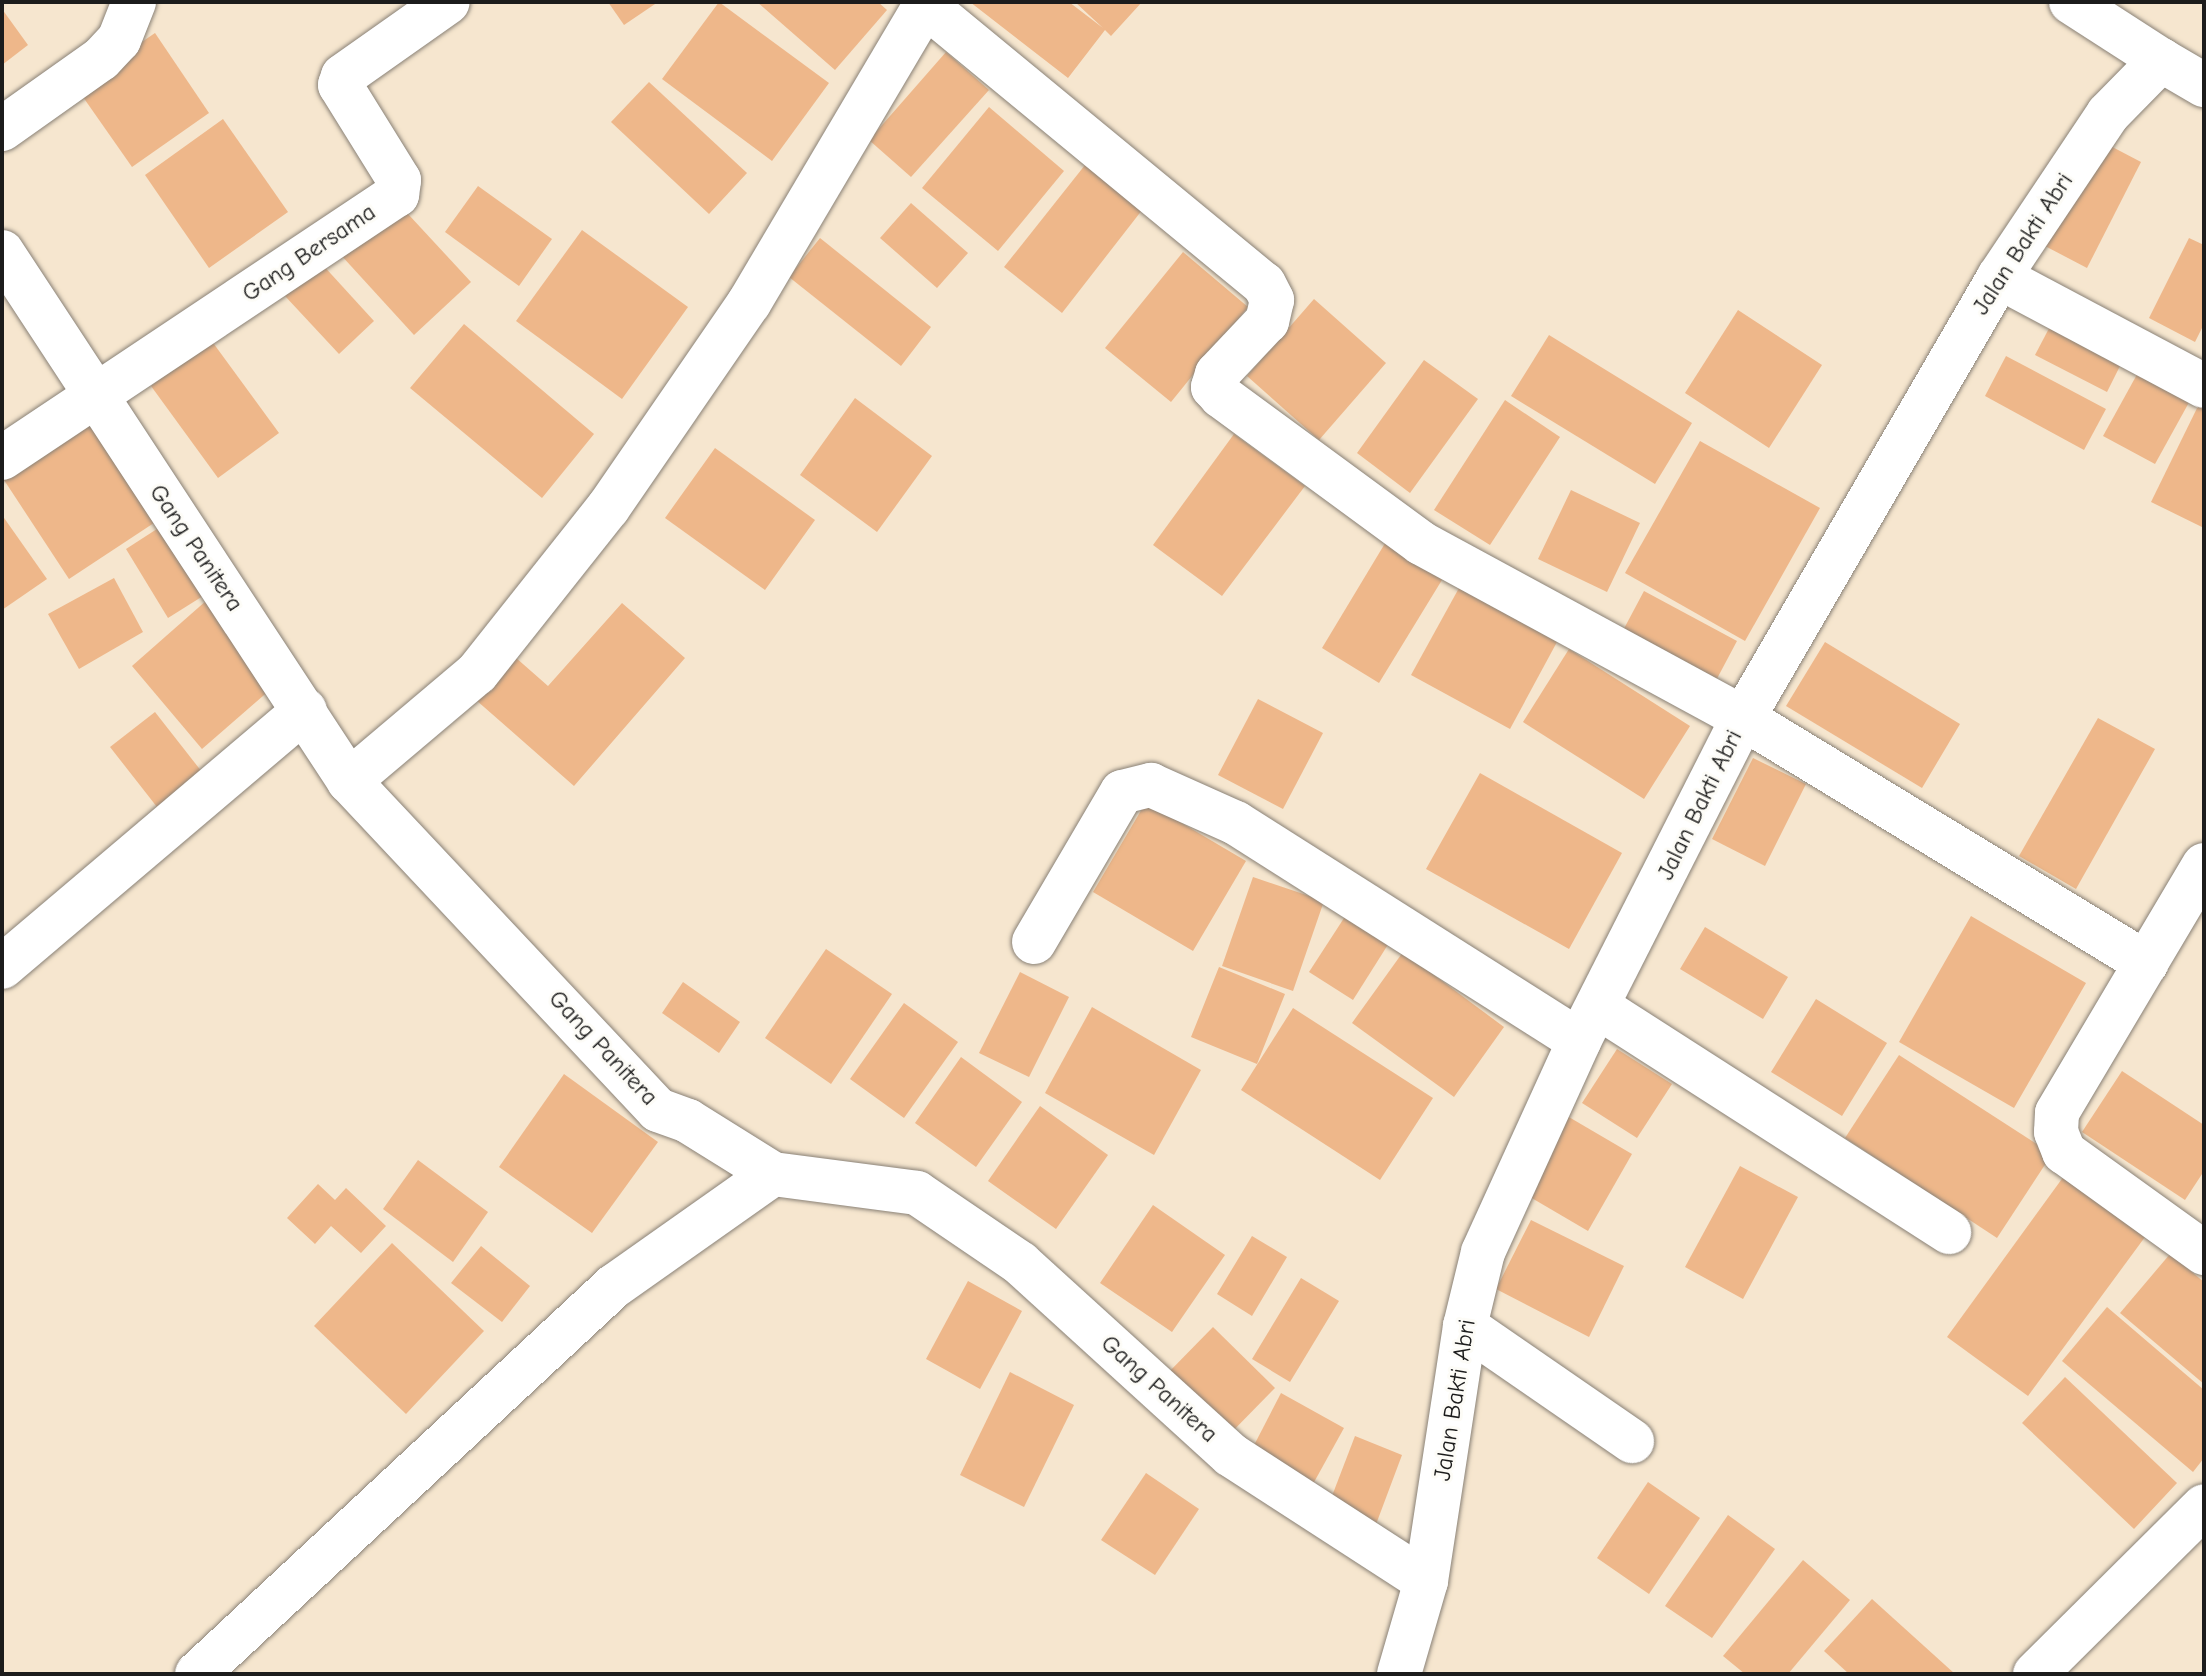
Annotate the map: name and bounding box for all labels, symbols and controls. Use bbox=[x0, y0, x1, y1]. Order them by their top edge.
street label: Jalan Bakti Abri bbox=[1966, 168, 2080, 320]
street label: Gang Bersama bbox=[237, 198, 381, 308]
street label: Gang Panitera bbox=[143, 479, 249, 617]
street label: Jalan Bakti Abri bbox=[1651, 725, 1749, 885]
street label: Gang Panitera bbox=[542, 985, 664, 1111]
street label: Jalan Bakti Abri bbox=[1428, 1317, 1482, 1483]
street label: Gang Panitera bbox=[1095, 1329, 1223, 1449]

